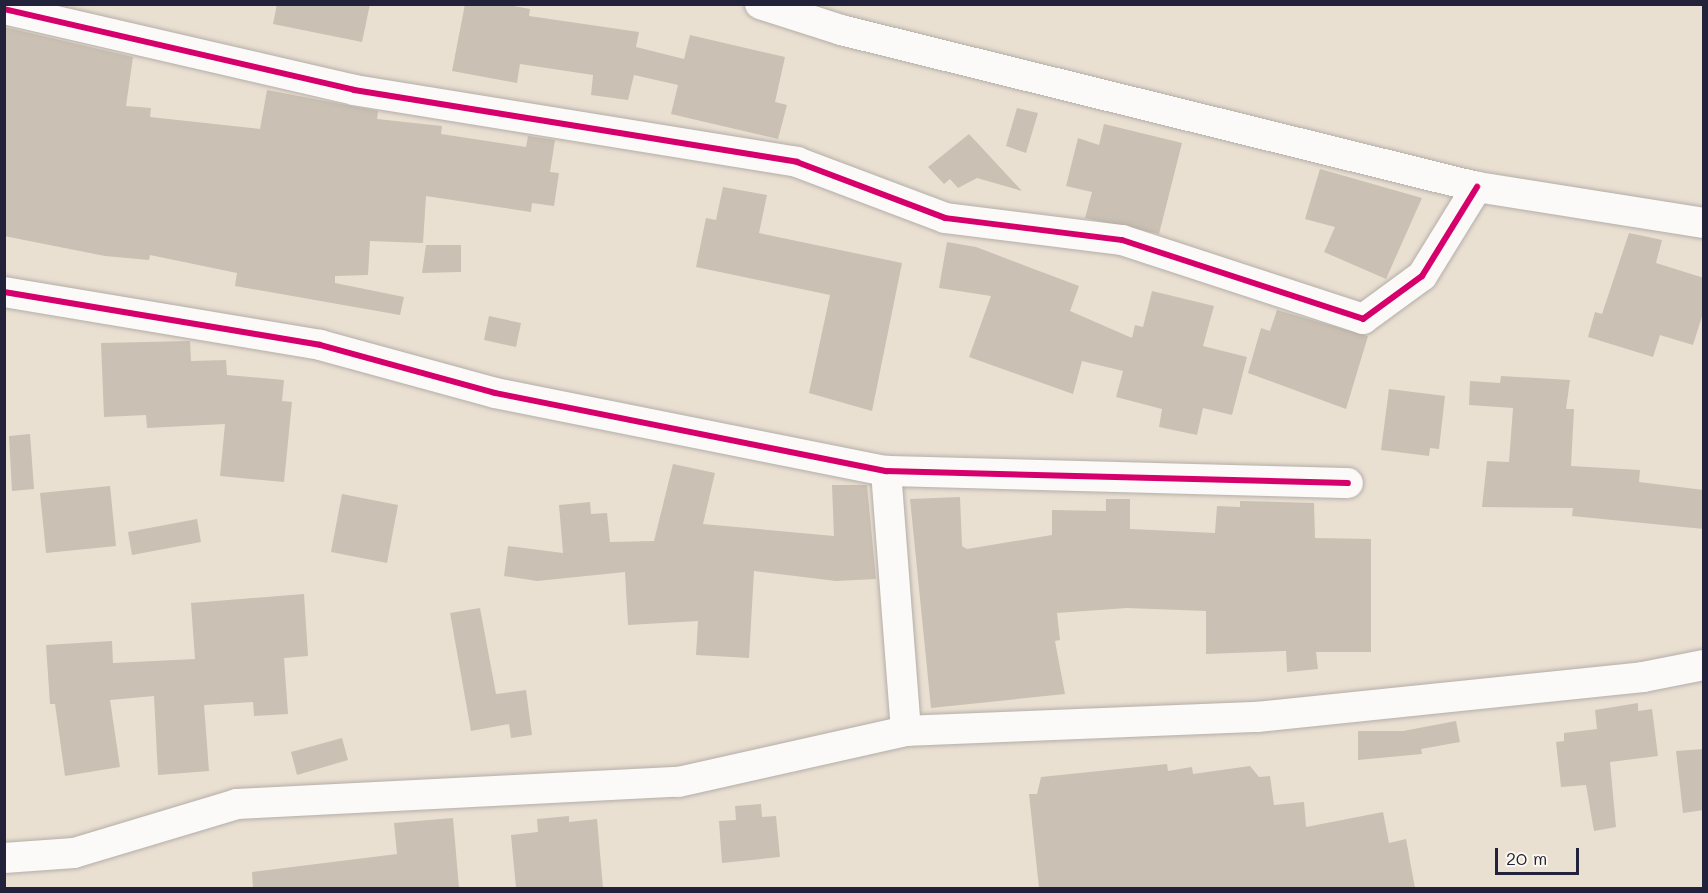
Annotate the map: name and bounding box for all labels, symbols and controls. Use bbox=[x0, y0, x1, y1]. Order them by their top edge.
scale bar bbox=[1498, 836, 1582, 874]
text: 20 m bbox=[1506, 846, 1547, 870]

